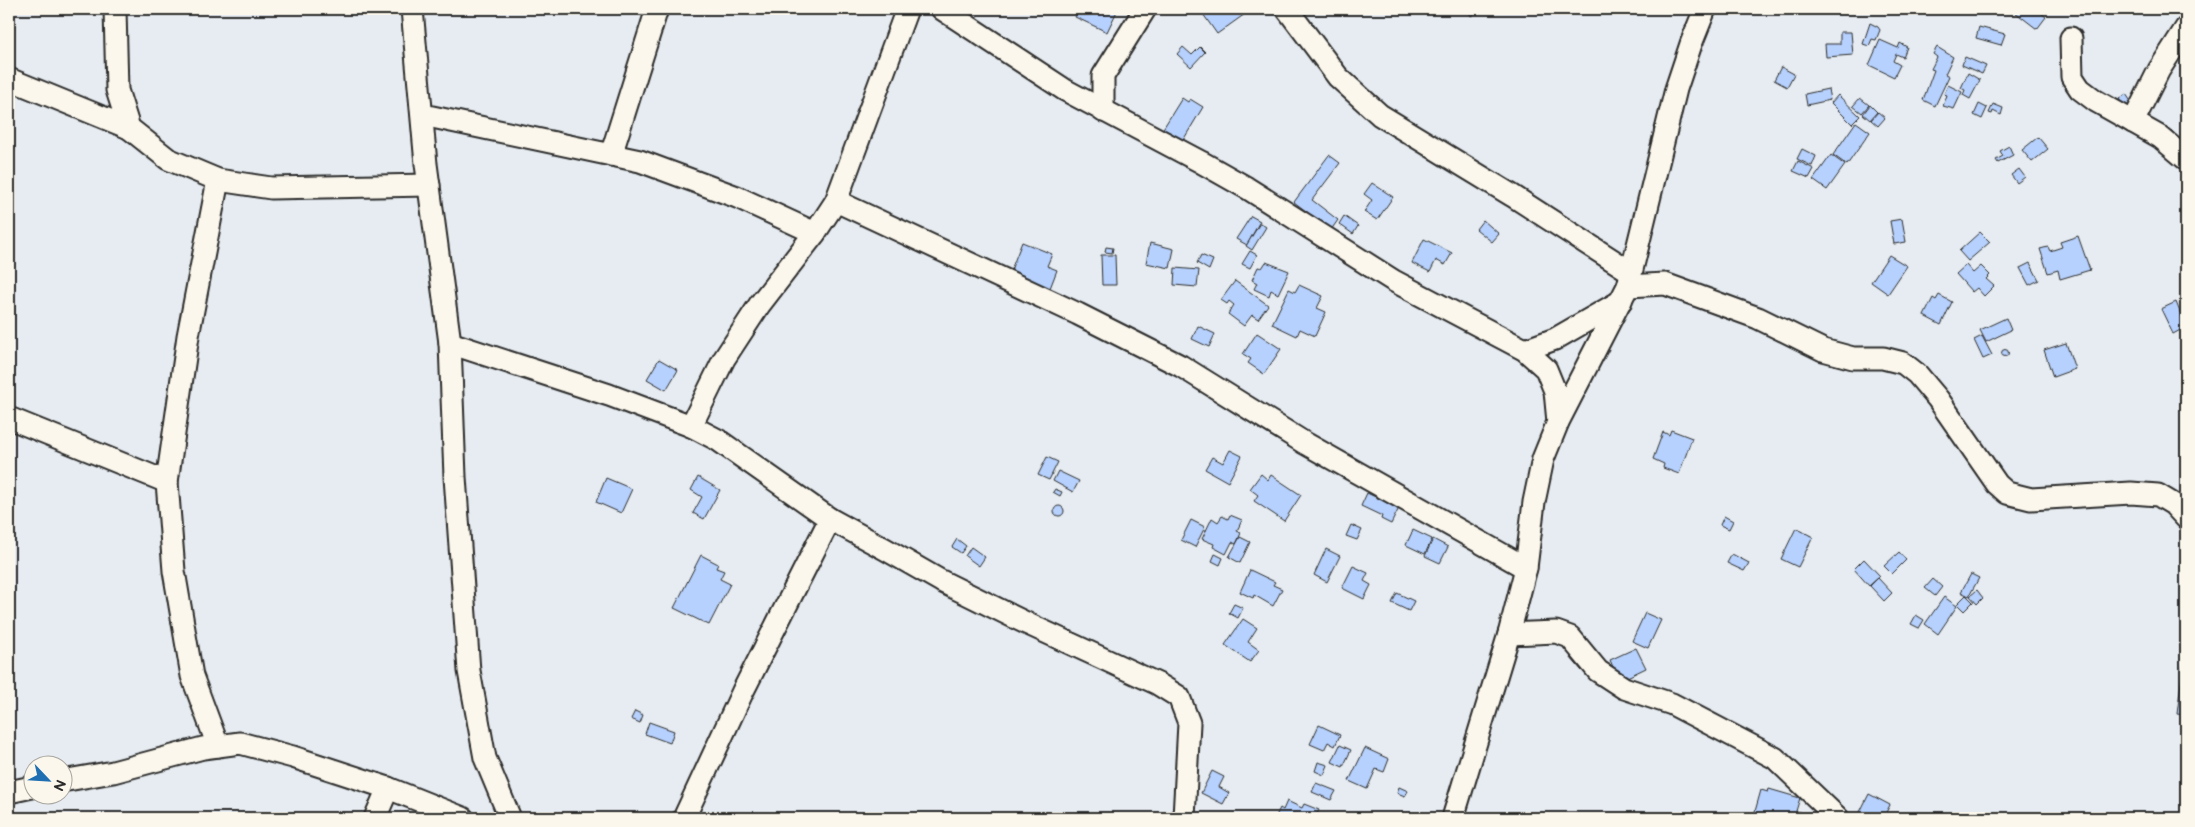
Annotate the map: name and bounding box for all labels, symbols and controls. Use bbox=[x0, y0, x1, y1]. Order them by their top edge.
north arrow bbox=[22, 754, 72, 804]
text: N bbox=[49, 777, 69, 794]

